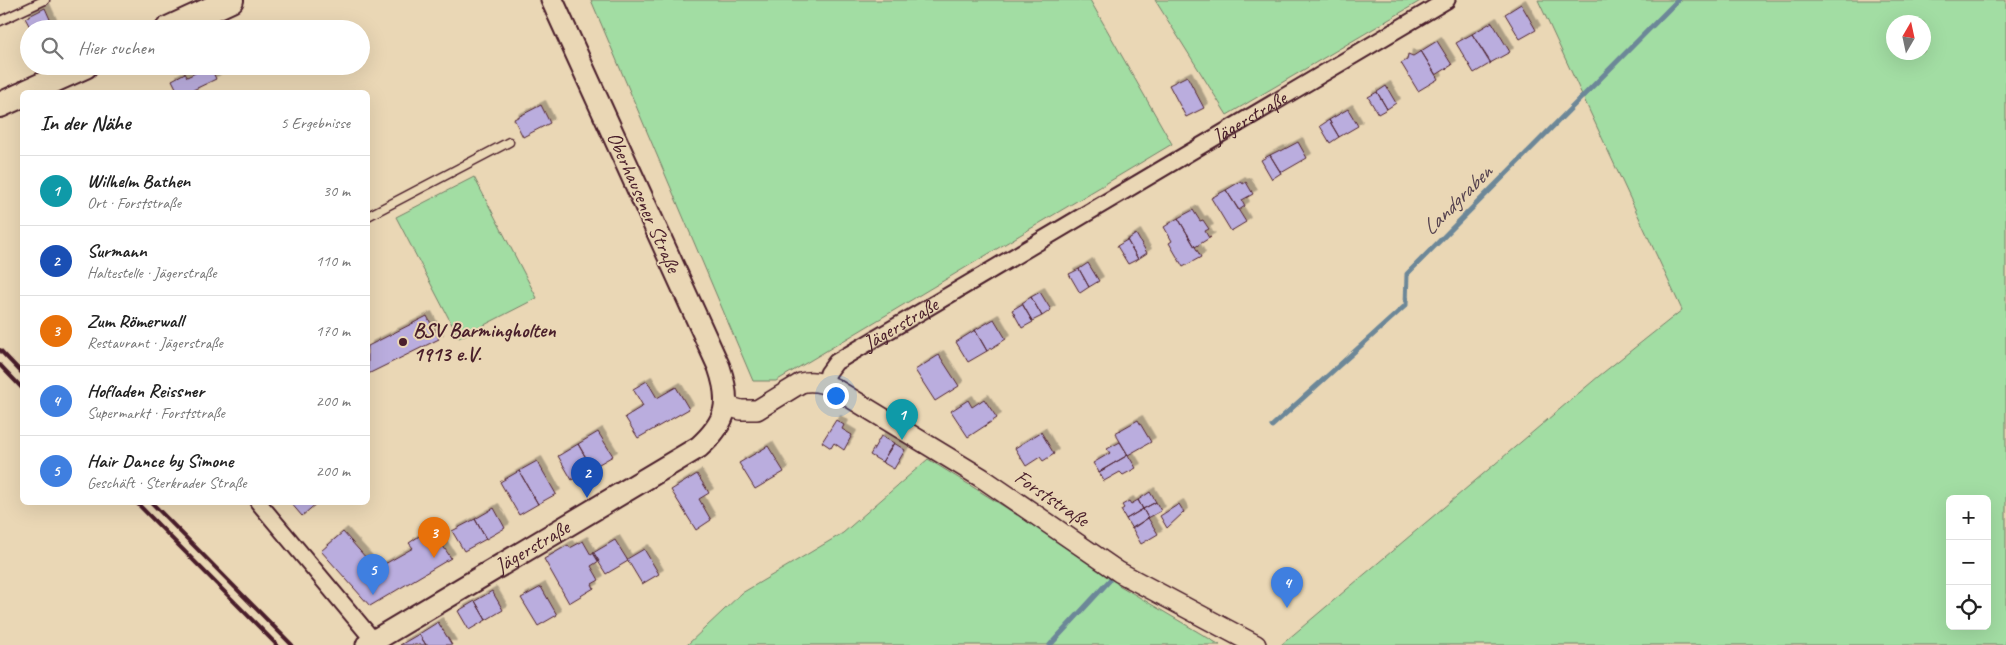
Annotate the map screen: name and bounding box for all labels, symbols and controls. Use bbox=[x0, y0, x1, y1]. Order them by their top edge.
north arrow bbox=[1886, 15, 1931, 60]
search box bbox=[20, 20, 370, 75]
icon: search bbox=[38, 34, 66, 62]
text: Hier suchen bbox=[78, 36, 154, 60]
street label: Jägerstraße bbox=[1206, 84, 1293, 150]
text: In der Nähe bbox=[40, 110, 130, 136]
text: 5 Ergebnisse bbox=[281, 113, 350, 133]
street label: Oberhausener Straße bbox=[601, 128, 688, 278]
water label: Landgraben bbox=[1416, 157, 1500, 241]
text: Wilhelm Bathen bbox=[87, 169, 190, 193]
text: 1 bbox=[52, 181, 60, 201]
text: 30 m bbox=[323, 181, 350, 201]
text: Ort · Forststraße bbox=[87, 193, 181, 213]
text: Surmann bbox=[87, 239, 147, 263]
text: 2 bbox=[52, 251, 60, 271]
text: 110 m bbox=[316, 251, 350, 271]
text: Haltestelle · Jägerstraße bbox=[87, 263, 217, 283]
street label: Jägerstraße bbox=[857, 290, 945, 357]
text: Zum Römerwall bbox=[87, 309, 183, 333]
place label: BSV Barmingholten 1913 e.V. bbox=[413, 317, 556, 367]
text: 3 bbox=[52, 321, 60, 341]
text: 170 m bbox=[316, 321, 350, 341]
text: Restaurant · Jägerstraße bbox=[87, 333, 223, 353]
marker: BSV Barmingholten 1913 e.V. bbox=[397, 336, 409, 348]
text: Hofladen Reissner bbox=[87, 379, 204, 403]
your location bbox=[823, 383, 849, 409]
text: 4 bbox=[52, 391, 60, 411]
text: 200 m bbox=[316, 391, 350, 411]
pin: 1 bbox=[886, 399, 918, 440]
text: Supermarkt · Forststraße bbox=[87, 403, 225, 423]
text: Hair Dance by Simone bbox=[87, 449, 233, 473]
pin: 2 bbox=[571, 457, 603, 498]
text: 5 bbox=[53, 461, 59, 481]
text: 200 m bbox=[316, 461, 350, 481]
street label: Forststraße bbox=[1010, 464, 1096, 534]
text: Geschäft · Sterkrader Straße bbox=[87, 473, 247, 493]
map controls bbox=[1946, 495, 1991, 630]
button: + bbox=[1946, 495, 1991, 540]
street label: Jägerstraße bbox=[489, 513, 576, 580]
pin: 3 bbox=[418, 517, 450, 558]
button: − bbox=[1946, 540, 1991, 585]
pin: 5 bbox=[357, 554, 389, 595]
pin: 4 bbox=[1271, 567, 1303, 608]
button: locate bbox=[1946, 585, 1991, 630]

